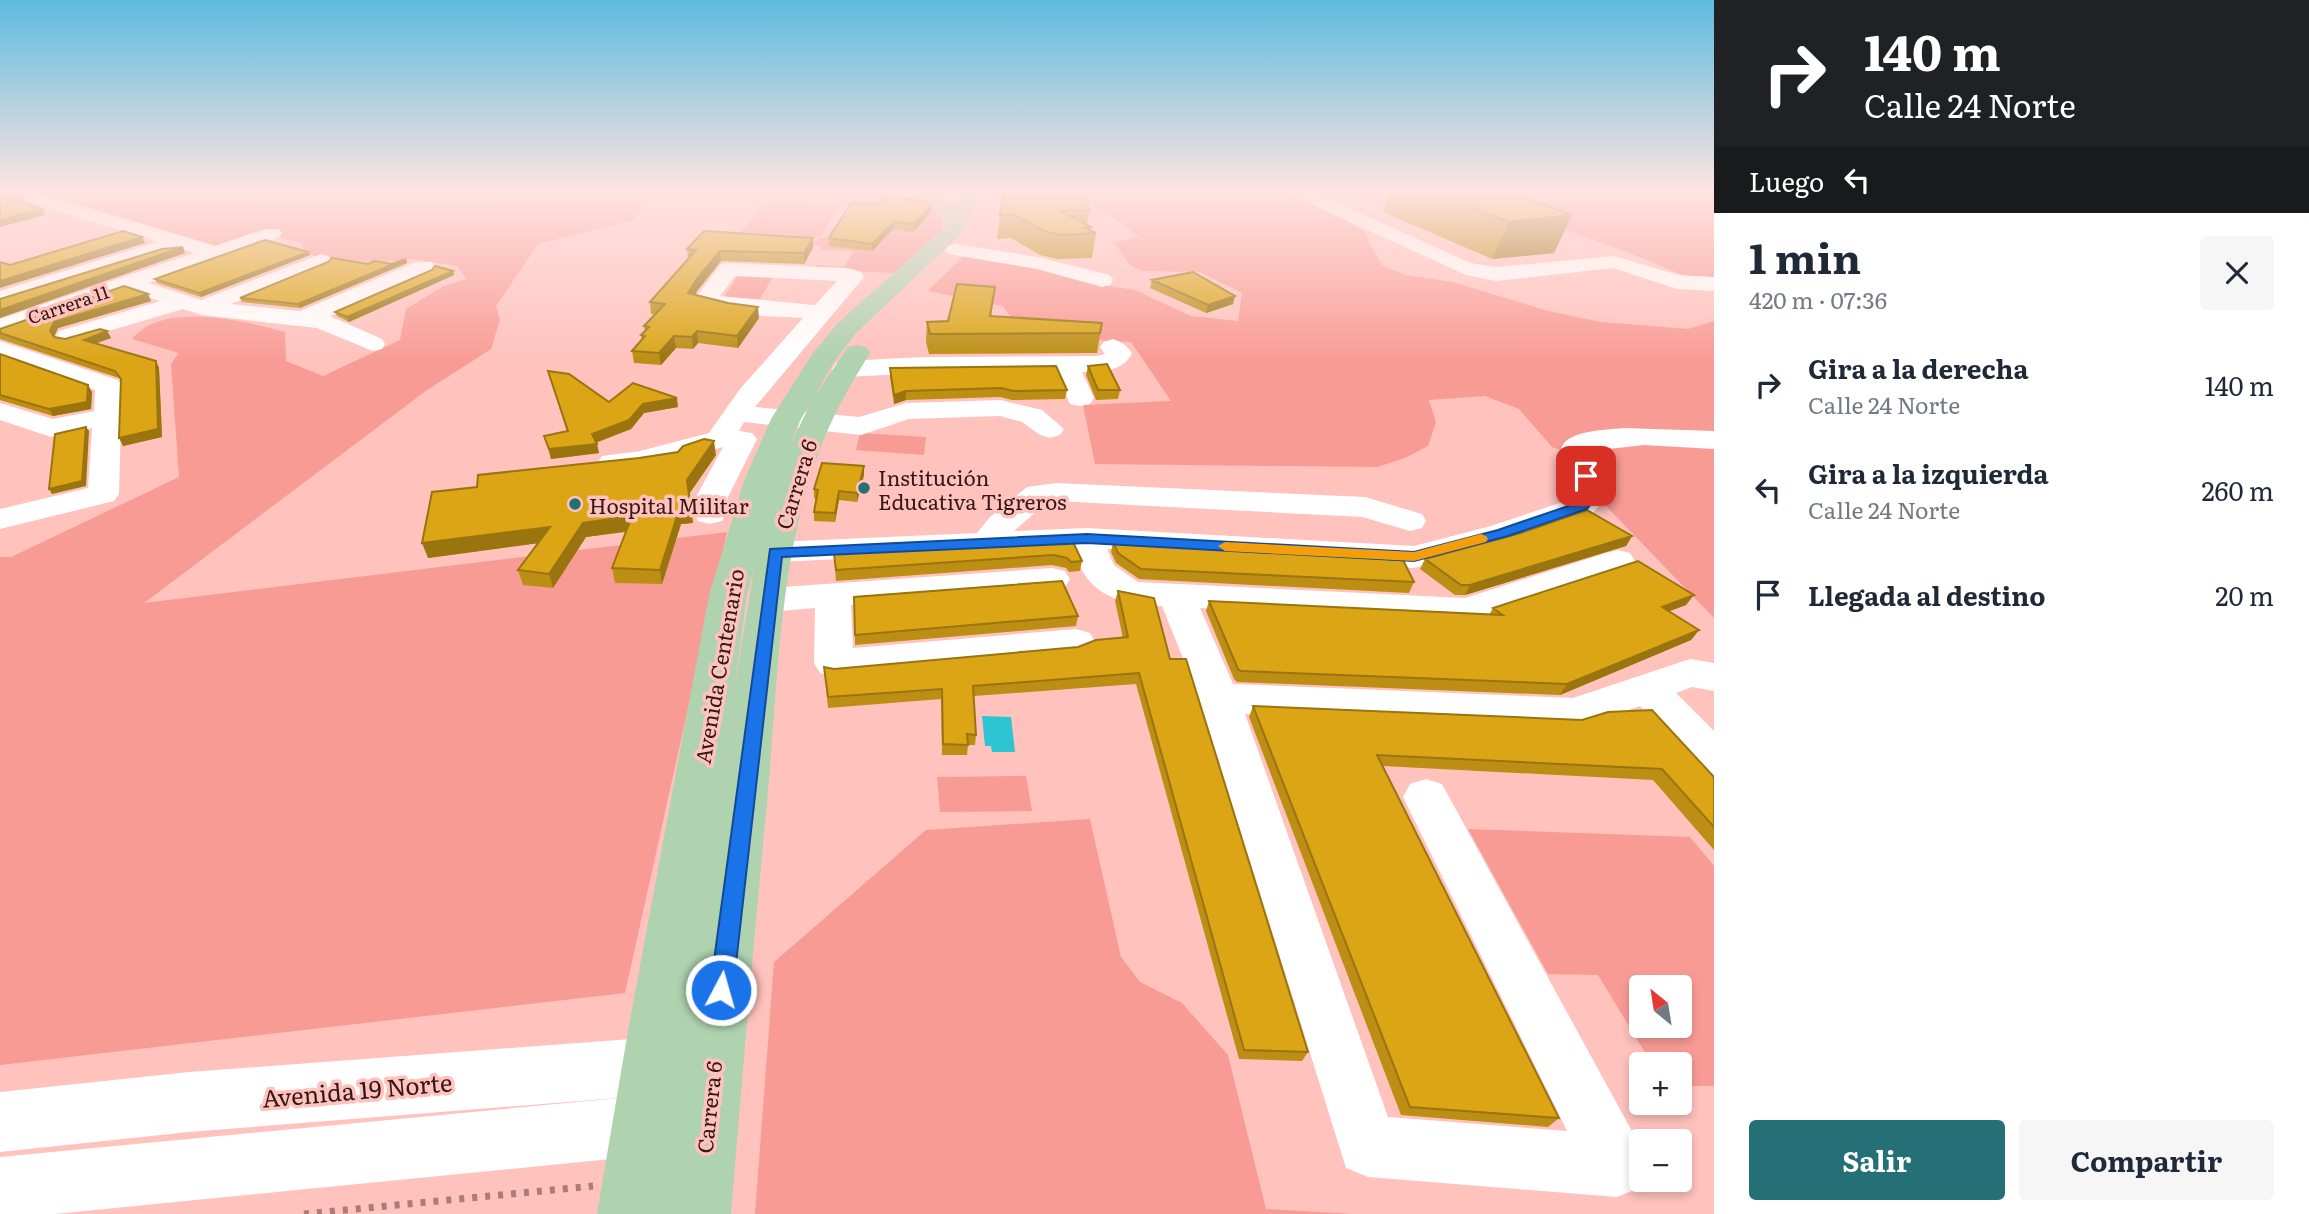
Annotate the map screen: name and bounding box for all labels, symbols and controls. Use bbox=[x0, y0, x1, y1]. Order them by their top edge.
text: 140 m bbox=[1864, 13, 2001, 86]
icon: right bbox=[1749, 28, 1840, 119]
text: Calle 24 Norte bbox=[1864, 80, 2076, 128]
text: Luego bbox=[1749, 161, 1824, 200]
icon: left bbox=[1838, 161, 1876, 199]
text: 1 min bbox=[1749, 225, 1861, 287]
button: close bbox=[2200, 236, 2274, 310]
street label: Carrera 11 bbox=[24, 277, 112, 331]
text: 420 m · 07:36 bbox=[1749, 282, 1887, 316]
text: Gira a la derecha bbox=[1808, 348, 2028, 387]
text: 140 m bbox=[2205, 365, 2274, 404]
icon: right bbox=[1749, 366, 1787, 404]
text: Calle 24 Norte bbox=[1808, 387, 1960, 421]
street label: Carrera 6 bbox=[767, 435, 823, 533]
pin bbox=[1556, 446, 1616, 506]
text: Gira a la izquierda bbox=[1808, 453, 2049, 492]
icon: arrive bbox=[1567, 457, 1605, 495]
place label: Institución Educativa Tigreros bbox=[878, 461, 1067, 516]
text: 260 m bbox=[2201, 470, 2274, 509]
icon: left bbox=[1749, 471, 1787, 509]
marker: Institución Educativa Tigreros bbox=[856, 480, 872, 496]
place label: Hospital Militar bbox=[589, 489, 749, 520]
text: Calle 24 Norte bbox=[1808, 492, 1960, 526]
marker: Hospital Militar bbox=[567, 496, 583, 512]
street label: Avenida Centenario bbox=[686, 566, 750, 766]
text: Llegada al destino bbox=[1808, 575, 2045, 614]
text: 20 m bbox=[2215, 575, 2274, 614]
icon: arrive bbox=[1749, 576, 1787, 614]
position arrow bbox=[684, 953, 758, 1027]
north arrow bbox=[1629, 975, 1692, 1038]
map controls bbox=[1629, 975, 1692, 1192]
button: + bbox=[1629, 1052, 1692, 1115]
street label: Carrera 6 bbox=[688, 1059, 728, 1155]
street label: Avenida 19 Norte bbox=[260, 1063, 454, 1115]
button: Salir bbox=[1749, 1120, 2005, 1200]
button: Compartir bbox=[2019, 1120, 2274, 1200]
button: − bbox=[1629, 1129, 1692, 1192]

